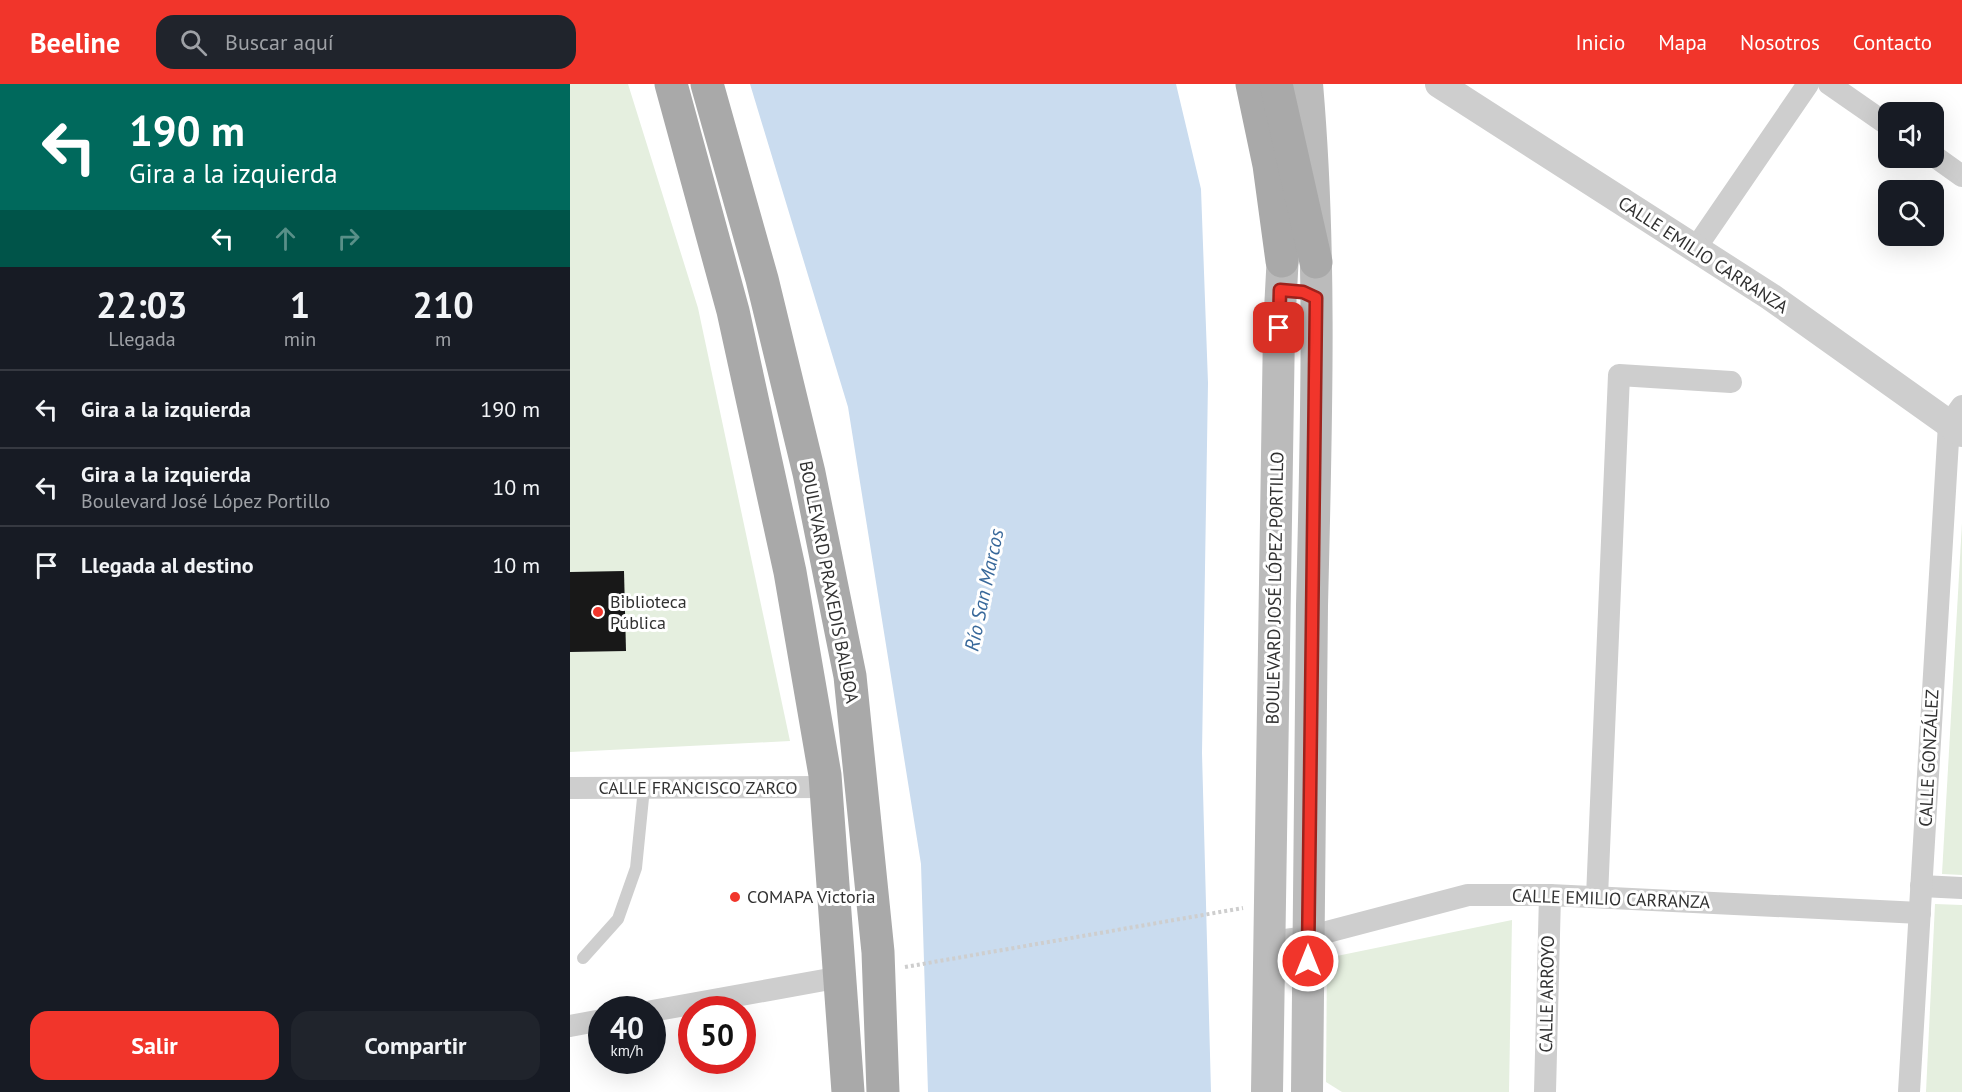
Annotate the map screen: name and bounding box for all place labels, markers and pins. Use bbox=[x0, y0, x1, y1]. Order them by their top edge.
pin bbox=[1253, 302, 1304, 353]
place label: Biblioteca Pública bbox=[610, 590, 687, 634]
marker: Biblioteca Pública bbox=[591, 605, 605, 619]
place label: COMAPA Victoria bbox=[747, 885, 875, 908]
marker: COMAPA Victoria bbox=[728, 890, 742, 904]

